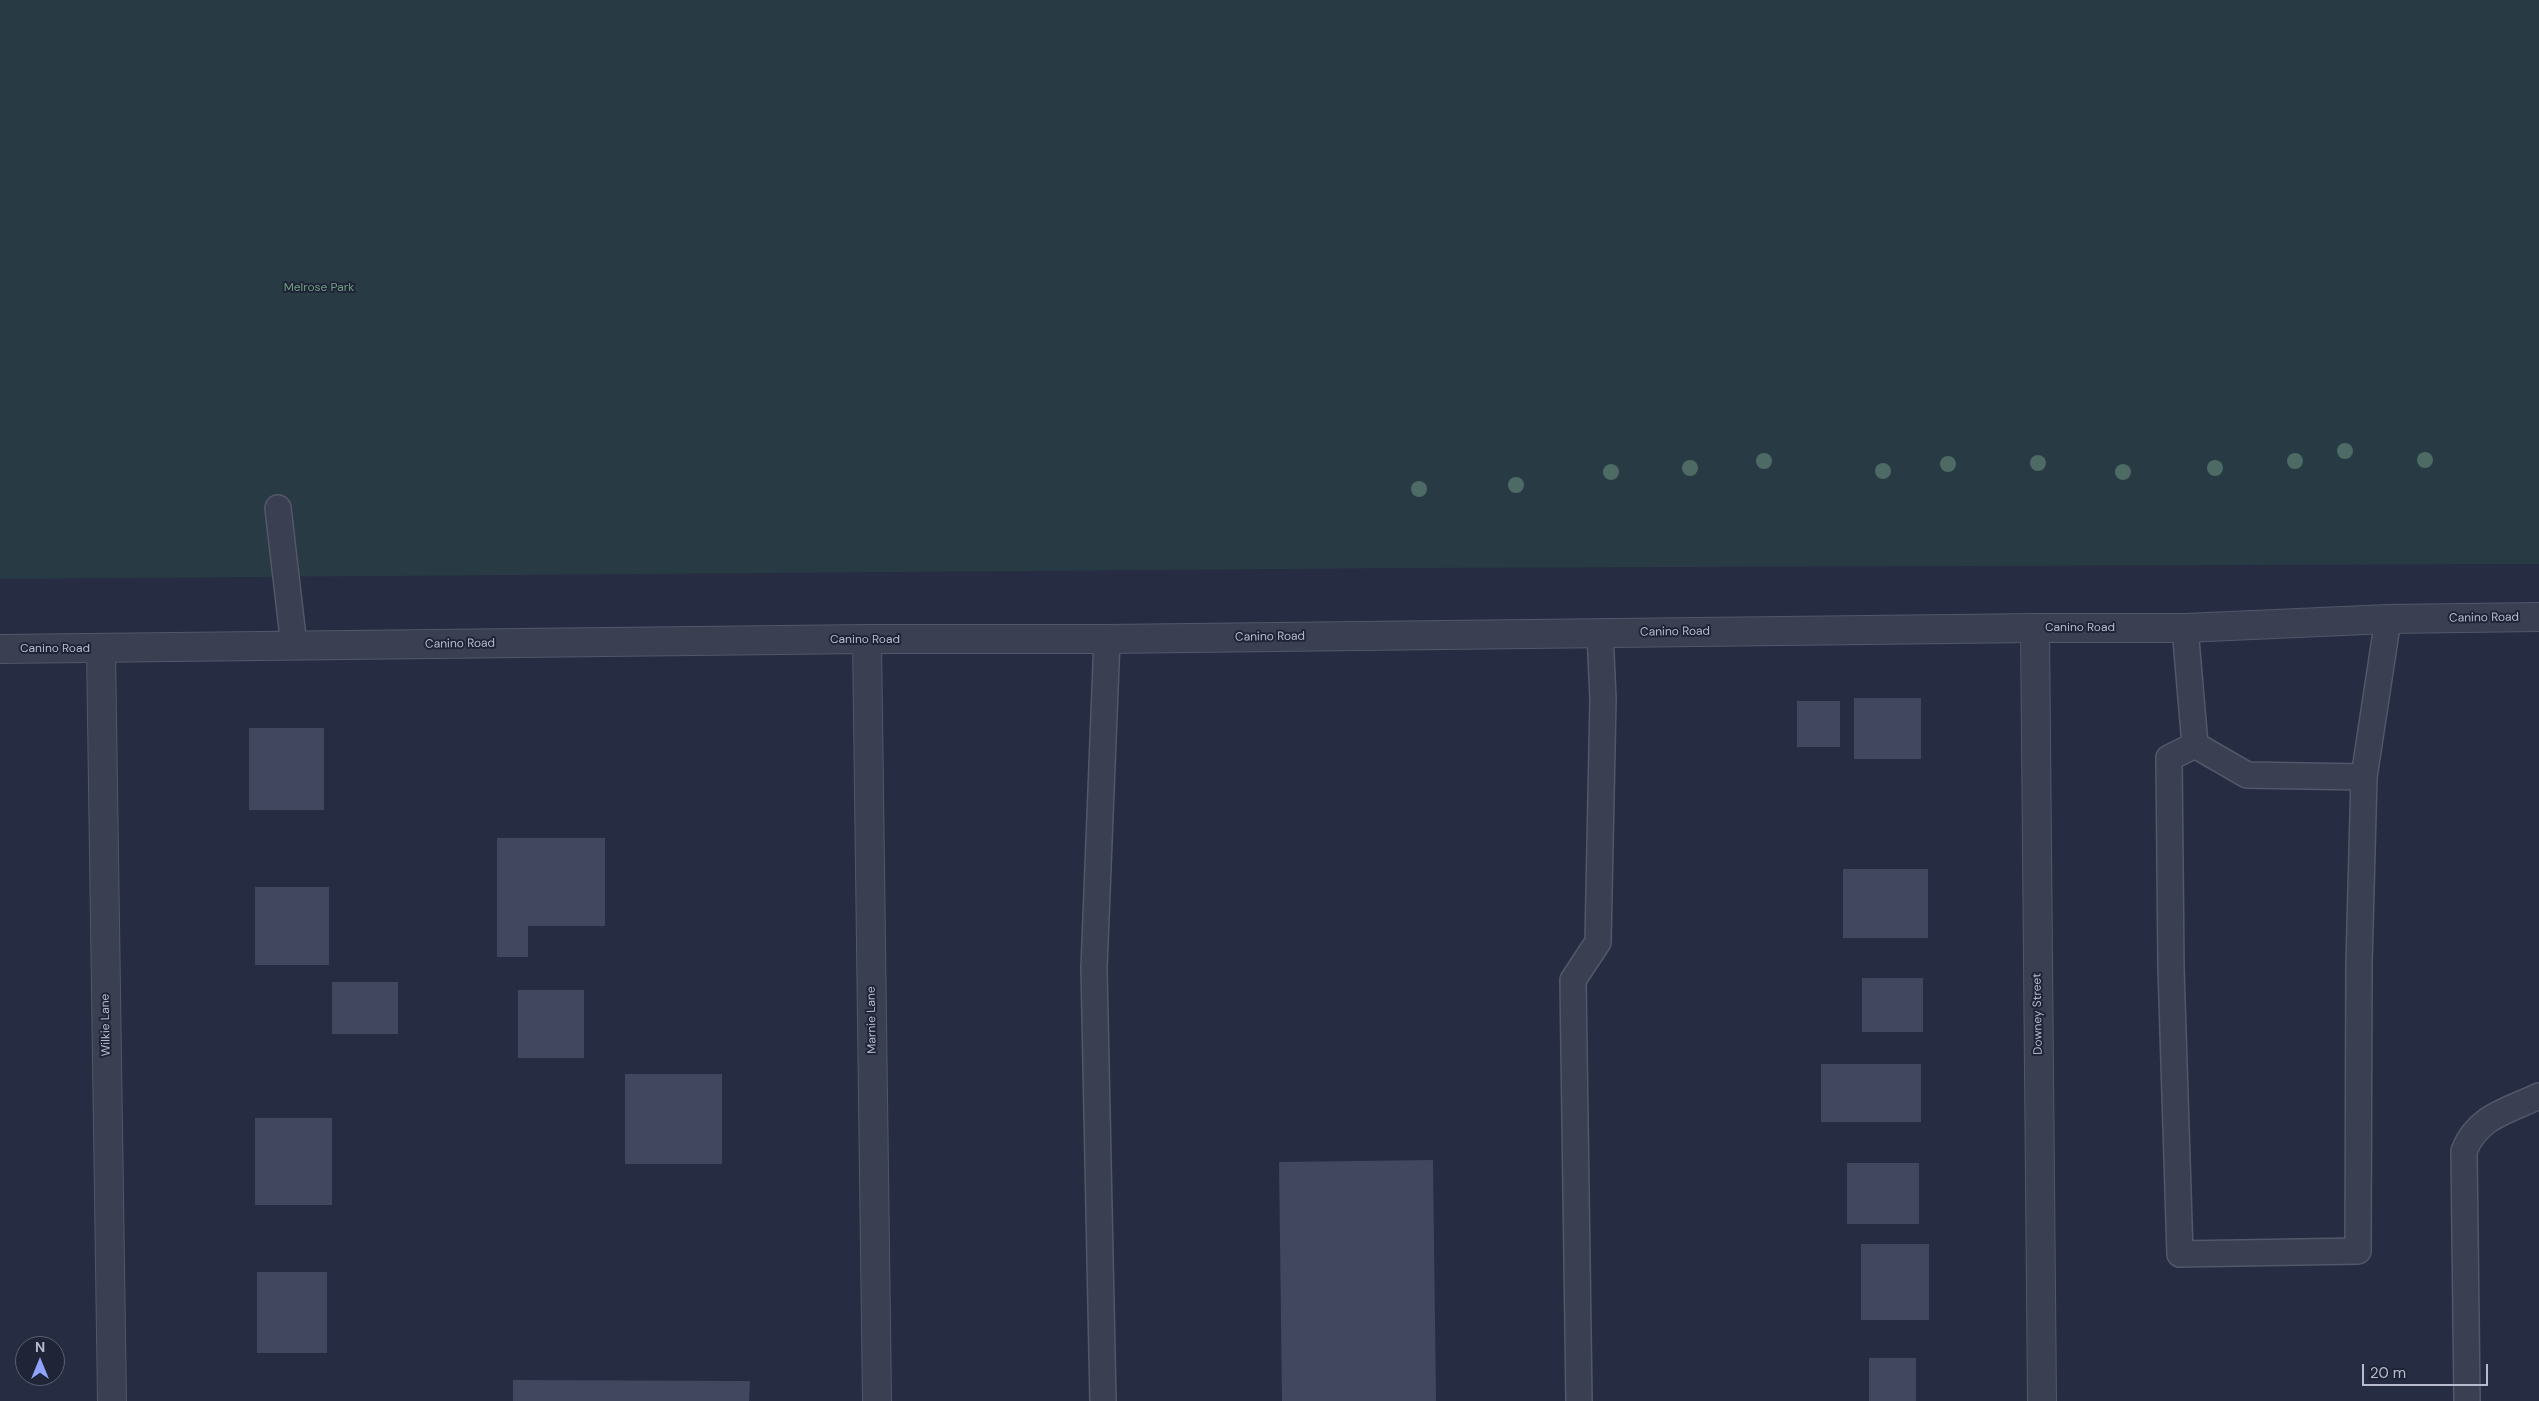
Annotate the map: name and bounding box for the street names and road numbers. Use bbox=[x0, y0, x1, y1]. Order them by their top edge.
street label: Canino Road bbox=[2449, 610, 2519, 626]
street label: Canino Road bbox=[2045, 621, 2115, 635]
street label: Canino Road bbox=[1640, 624, 1710, 640]
street label: Canino Road bbox=[1235, 629, 1305, 645]
street label: Canino Road bbox=[830, 633, 900, 647]
street label: Canino Road bbox=[425, 636, 495, 652]
street label: Canino Road bbox=[20, 642, 90, 656]
street label: Downey Street bbox=[2030, 973, 2046, 1055]
street label: Marnie Lane bbox=[864, 986, 880, 1054]
street label: Wilkie Lane bbox=[98, 994, 114, 1056]

